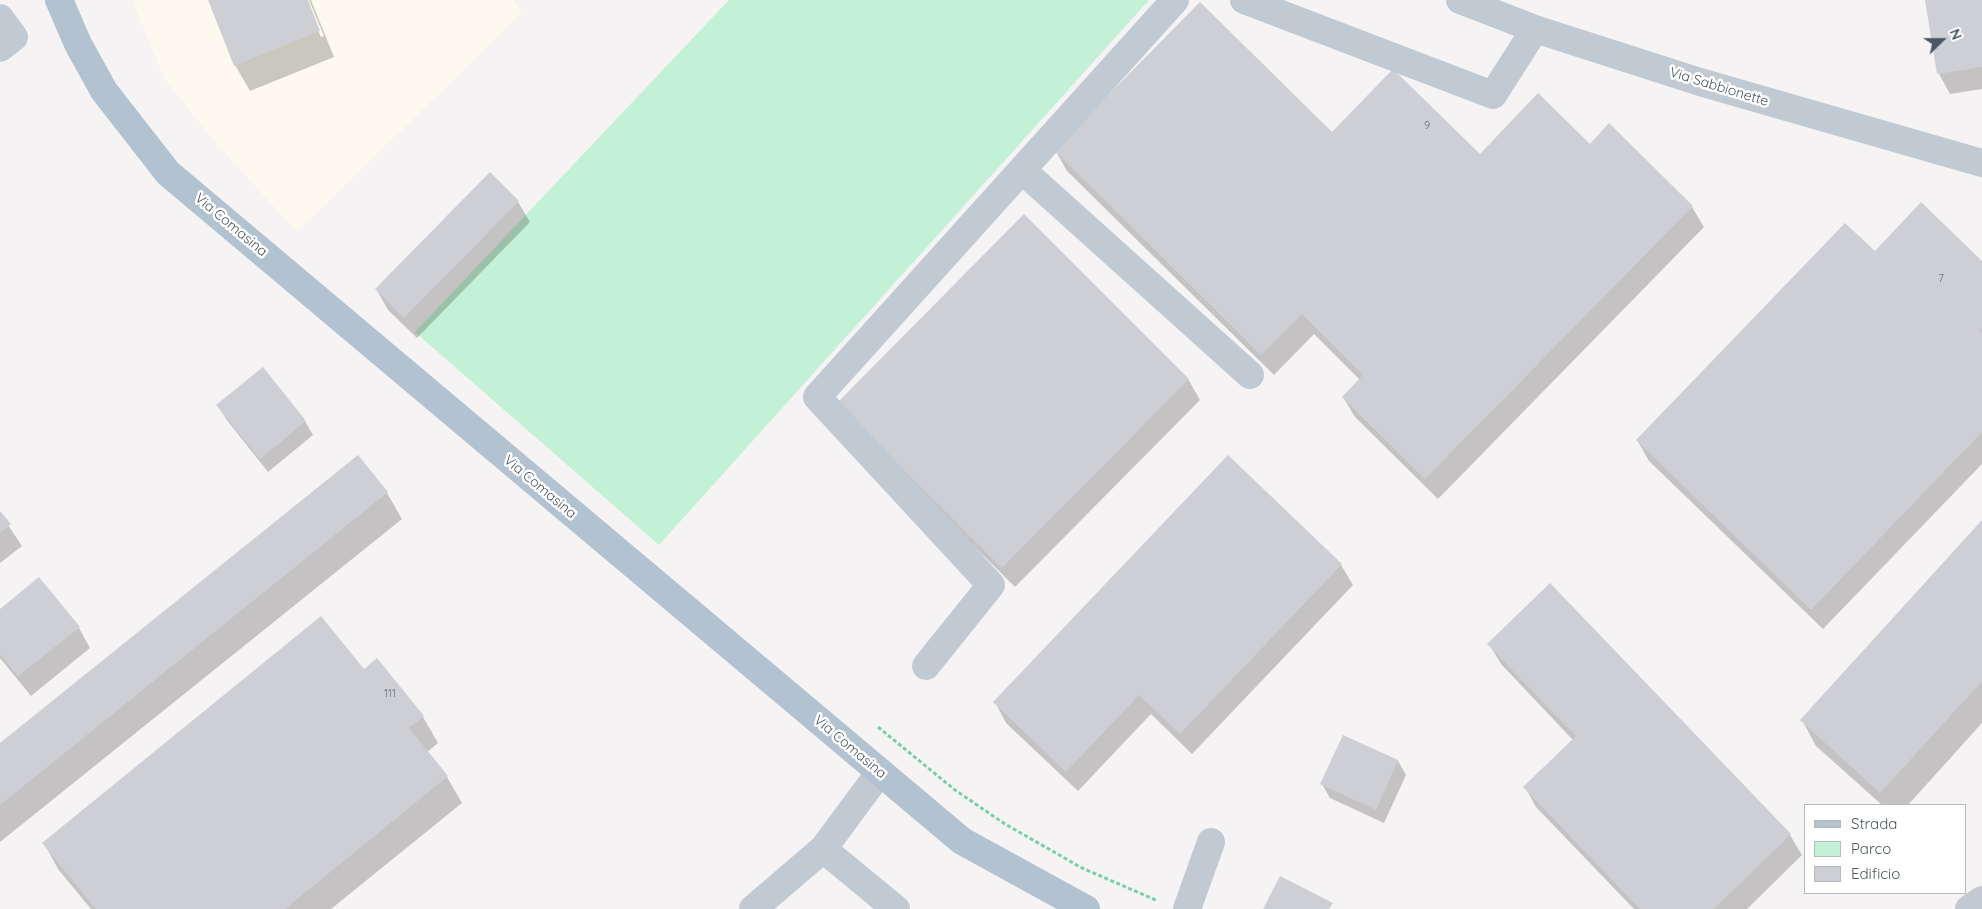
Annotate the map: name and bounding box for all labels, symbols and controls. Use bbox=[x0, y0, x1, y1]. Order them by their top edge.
north arrow bbox=[1917, 15, 1967, 65]
text: N bbox=[1946, 26, 1966, 43]
street label: Via Sabbionette bbox=[1667, 64, 1771, 110]
house number: 9 bbox=[1424, 119, 1430, 133]
street label: Via Comasina bbox=[191, 190, 271, 260]
house number: 7 bbox=[1938, 272, 1944, 286]
street label: Via Comasina bbox=[500, 452, 580, 522]
house number: 111 bbox=[384, 687, 396, 701]
street label: Via Comasina bbox=[810, 712, 890, 782]
legend bbox=[1804, 804, 1967, 894]
text: Strada bbox=[1851, 814, 1897, 833]
text: Parco bbox=[1851, 839, 1891, 858]
text: Edificio bbox=[1851, 864, 1900, 883]

